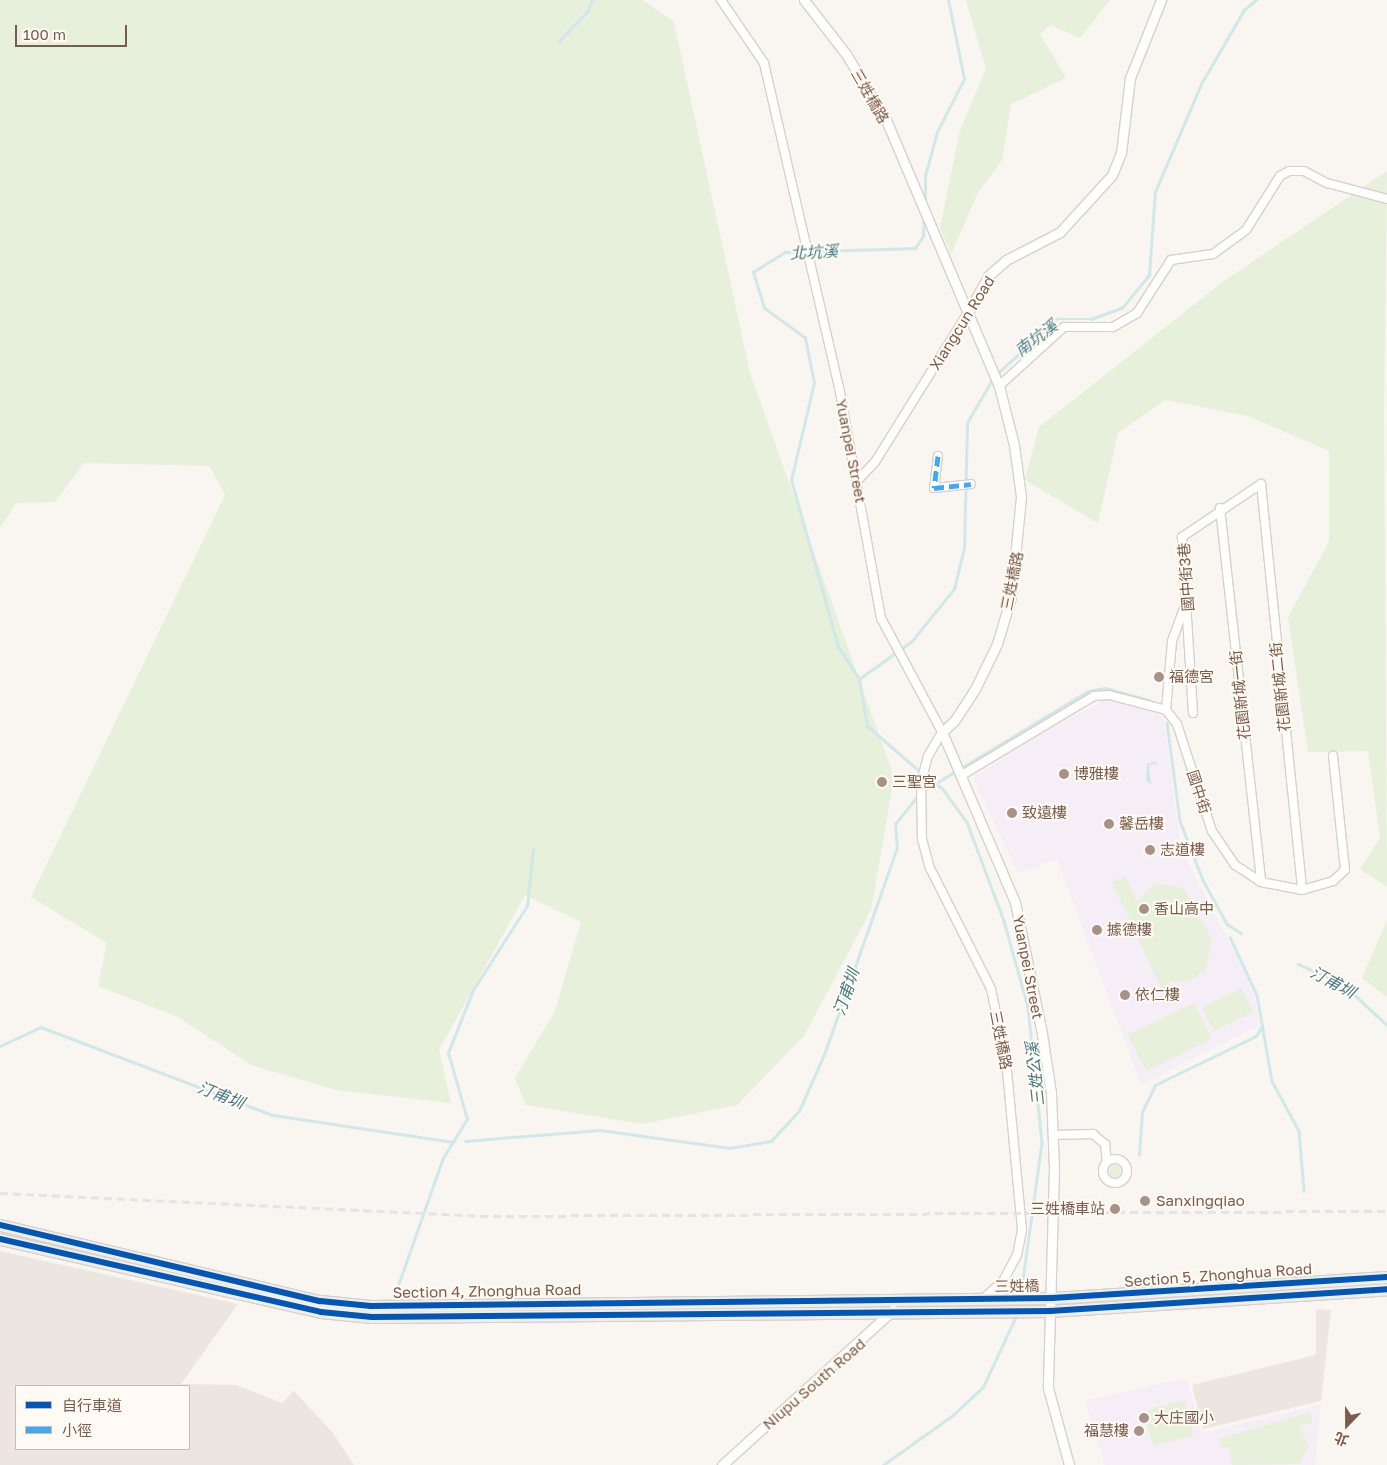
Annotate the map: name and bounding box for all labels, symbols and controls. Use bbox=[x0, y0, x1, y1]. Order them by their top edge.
scale bar bbox=[18, 15, 130, 47]
text: 100 m bbox=[23, 25, 66, 43]
street label: 三姓橋路 bbox=[847, 66, 893, 126]
water label: 北坑溪 bbox=[790, 241, 838, 263]
street label: Xiangcun Road bbox=[926, 273, 998, 373]
water label: 南坑溪 bbox=[1011, 316, 1061, 360]
street label: Yuanpei Street bbox=[832, 397, 870, 505]
street label: 國中街3巷 bbox=[1175, 542, 1197, 612]
street label: 三姓橋路 bbox=[997, 550, 1027, 612]
street label: 花園新城二街 bbox=[1266, 641, 1294, 733]
street label: 花園新城一街 bbox=[1226, 649, 1254, 741]
place label: 福德宮 bbox=[1169, 668, 1214, 686]
marker: 福德宮 bbox=[1153, 671, 1165, 683]
place label: 博雅樓 bbox=[1074, 765, 1119, 783]
marker: 博雅樓 bbox=[1058, 768, 1070, 780]
street label: 國中街 bbox=[1183, 768, 1215, 816]
place label: 三聖宮 bbox=[892, 773, 937, 791]
marker: 三聖宮 bbox=[876, 776, 888, 788]
place label: 致遠樓 bbox=[1022, 804, 1067, 822]
marker: 致遠樓 bbox=[1006, 807, 1018, 819]
place label: 馨岳樓 bbox=[1119, 815, 1164, 833]
marker: 馨岳樓 bbox=[1103, 818, 1115, 830]
place label: 志道樓 bbox=[1160, 841, 1205, 859]
marker: 志道樓 bbox=[1144, 844, 1156, 856]
place label: 香山高中 bbox=[1154, 900, 1214, 918]
marker: 香山高中 bbox=[1138, 903, 1150, 915]
street label: Yuanpei Street bbox=[1009, 913, 1047, 1021]
place label: 據德樓 bbox=[1107, 921, 1152, 939]
marker: 據德樓 bbox=[1091, 924, 1103, 936]
water label: 汀甫圳 bbox=[1307, 962, 1359, 1002]
water label: 汀甫圳 bbox=[829, 966, 863, 1018]
place label: 依仁樓 bbox=[1135, 986, 1180, 1004]
marker: 依仁樓 bbox=[1119, 989, 1131, 1001]
street label: 三姓橋路 bbox=[986, 1009, 1016, 1071]
water label: 三姓公溪 bbox=[1022, 1041, 1048, 1107]
water label: 汀甫圳 bbox=[195, 1077, 247, 1113]
place label: Sanxingqiao bbox=[1156, 1192, 1245, 1210]
marker: Sanxingqiao bbox=[1138, 1194, 1152, 1208]
place label: 三姓橋車站 bbox=[1030, 1200, 1105, 1218]
marker: 三姓橋車站 bbox=[1109, 1203, 1121, 1215]
street label: Section 5, Zhonghua Road bbox=[1123, 1259, 1313, 1291]
street label: 三姓橋 bbox=[994, 1277, 1040, 1295]
street label: Section 4, Zhonghua Road bbox=[392, 1280, 582, 1302]
street label: Niupu South Road bbox=[759, 1335, 869, 1433]
legend bbox=[15, 1385, 190, 1450]
text: 自行車道 bbox=[62, 1396, 122, 1414]
north arrow bbox=[1322, 1400, 1372, 1450]
place label: 大庄國小 bbox=[1154, 1409, 1214, 1427]
marker: 大庄國小 bbox=[1138, 1412, 1150, 1424]
text: 小徑 bbox=[62, 1421, 92, 1439]
place label: 福慧樓 bbox=[1084, 1422, 1129, 1440]
marker: 福慧樓 bbox=[1133, 1425, 1145, 1437]
text: 北 bbox=[1332, 1429, 1351, 1450]

